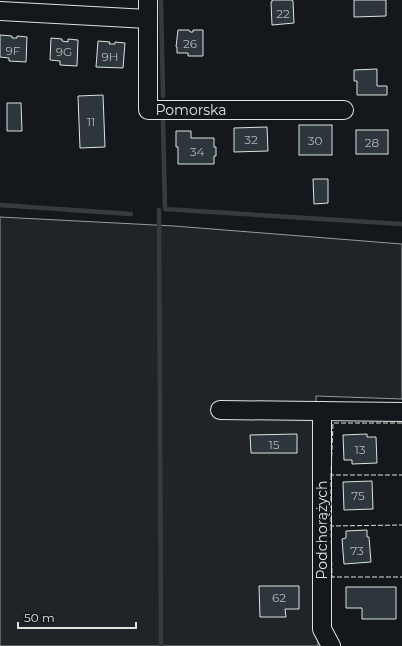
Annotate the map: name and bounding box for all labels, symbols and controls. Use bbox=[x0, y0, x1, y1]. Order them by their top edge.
house number: 22 bbox=[276, 6, 290, 21]
house number: 26 bbox=[183, 36, 197, 51]
house number: 9F bbox=[6, 43, 21, 58]
house number: 9G bbox=[56, 44, 72, 59]
house number: 9H bbox=[101, 49, 119, 64]
street label: Pomorska bbox=[155, 101, 227, 119]
house number: 11 bbox=[87, 114, 95, 129]
house number: 32 bbox=[244, 132, 258, 147]
house number: 30 bbox=[308, 133, 322, 148]
house number: 28 bbox=[365, 135, 380, 150]
house number: 34 bbox=[190, 144, 204, 159]
house number: 15 bbox=[268, 437, 280, 452]
house number: 13 bbox=[354, 442, 366, 457]
street label: Podchorążych bbox=[313, 481, 331, 580]
house number: 75 bbox=[351, 488, 365, 503]
house number: 73 bbox=[350, 543, 364, 558]
house number: 62 bbox=[272, 590, 286, 605]
scale bar bbox=[18, 604, 136, 630]
text: 50 m bbox=[24, 610, 55, 625]

